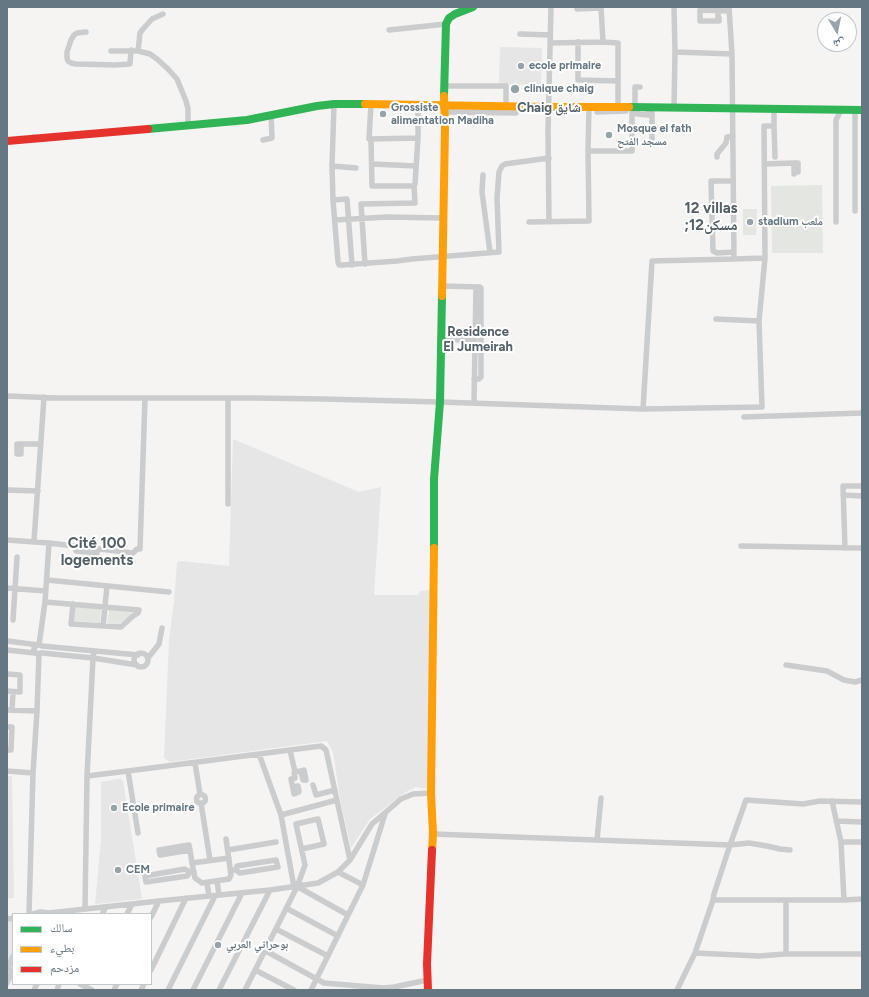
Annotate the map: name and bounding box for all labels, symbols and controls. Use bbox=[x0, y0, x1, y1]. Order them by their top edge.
north arrow bbox=[817, 12, 857, 52]
text: ش bbox=[832, 36, 846, 51]
place label: ecole primaire bbox=[529, 59, 601, 73]
marker: ecole primaire bbox=[516, 61, 526, 71]
place label: clinique chaig bbox=[524, 82, 594, 96]
marker: clinique chaig bbox=[509, 83, 521, 95]
district label: Chaig شايق bbox=[517, 100, 581, 116]
place label: Grossiste alimentation Madiha bbox=[391, 101, 494, 127]
marker: Grossiste alimentation Madiha bbox=[378, 109, 388, 119]
place label: Mosque el fath مسجد الفتح bbox=[617, 122, 692, 148]
marker: Mosque el fath مسجد الفتح bbox=[604, 130, 614, 140]
district label: 12 villas ;12مسكن bbox=[684, 200, 738, 235]
place label: stadium ملعب bbox=[758, 215, 823, 229]
marker: stadium ملعب bbox=[745, 217, 755, 227]
district label: Residence El Jumeirah bbox=[443, 324, 513, 355]
district label: Cité 100 logements bbox=[61, 535, 133, 570]
place label: Ecole primaire bbox=[122, 801, 195, 815]
marker: Ecole primaire bbox=[109, 803, 119, 813]
place label: CEM bbox=[126, 863, 150, 877]
marker: CEM bbox=[113, 865, 123, 875]
legend bbox=[12, 913, 152, 985]
text: سالك bbox=[50, 921, 72, 935]
place label: بوحراتي العربي bbox=[226, 938, 288, 952]
marker: بوحراتي العربي bbox=[213, 940, 223, 950]
text: بطيء bbox=[50, 941, 74, 955]
text: مزدحم bbox=[50, 961, 79, 975]

